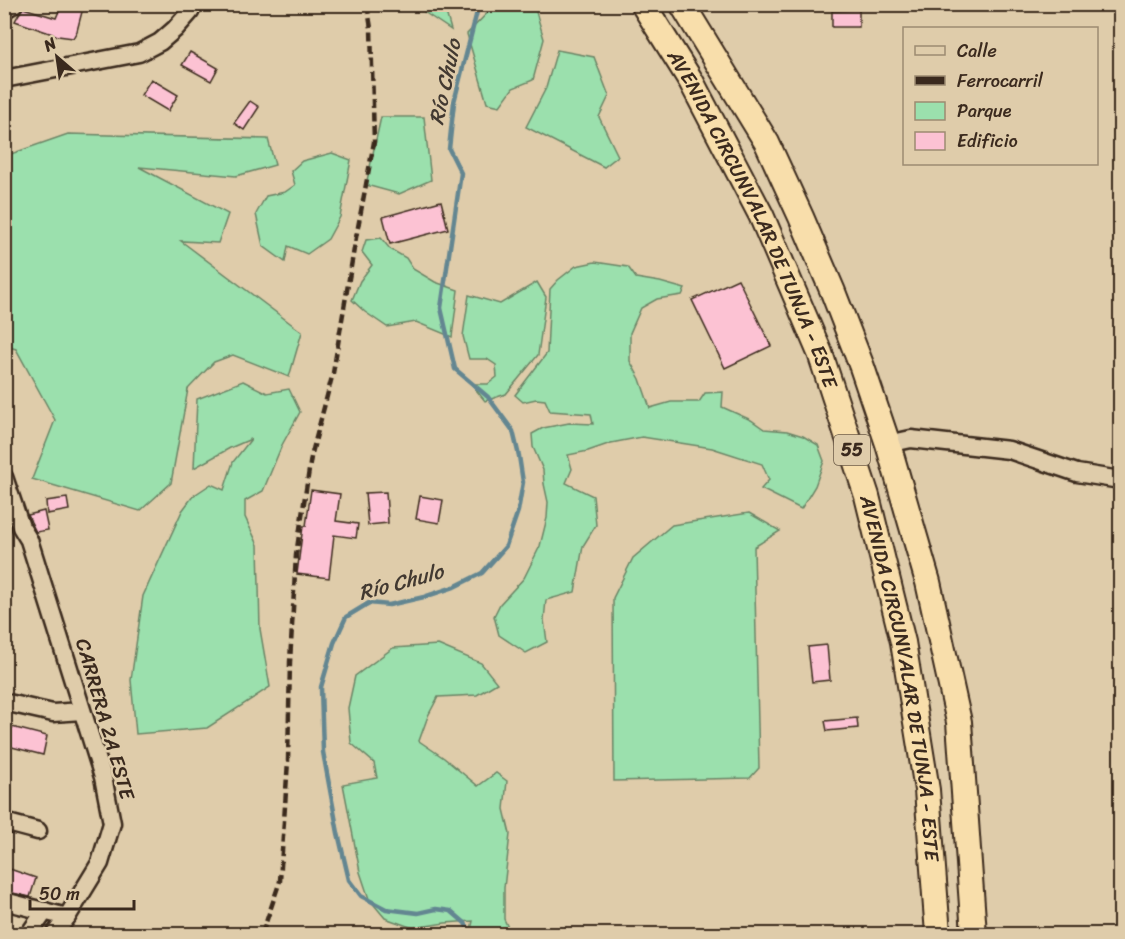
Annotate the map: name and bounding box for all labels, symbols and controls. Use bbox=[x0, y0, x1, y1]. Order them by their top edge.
north arrow bbox=[27, 27, 87, 87]
legend bbox=[903, 27, 1098, 165]
text: N bbox=[37, 29, 63, 60]
water label: Río Chulo bbox=[417, 34, 473, 128]
text: Calle bbox=[957, 35, 997, 67]
street label: AVENIDA CIRCUNVALAR DE TUNJA - ESTE bbox=[657, 41, 848, 394]
text: Ferrocarril bbox=[957, 65, 1044, 97]
text: Parque bbox=[957, 95, 1012, 127]
text: Edificio bbox=[957, 125, 1018, 157]
road number: 55 bbox=[834, 435, 870, 465]
street label: AVENIDA CIRCUNVALAR DE TUNJA - ESTE bbox=[850, 490, 950, 864]
water label: Río Chulo bbox=[354, 552, 449, 612]
street label: CARRERA 2A ESTE bbox=[65, 634, 145, 806]
scale bar bbox=[30, 873, 134, 911]
text: 50 m bbox=[39, 878, 80, 910]

